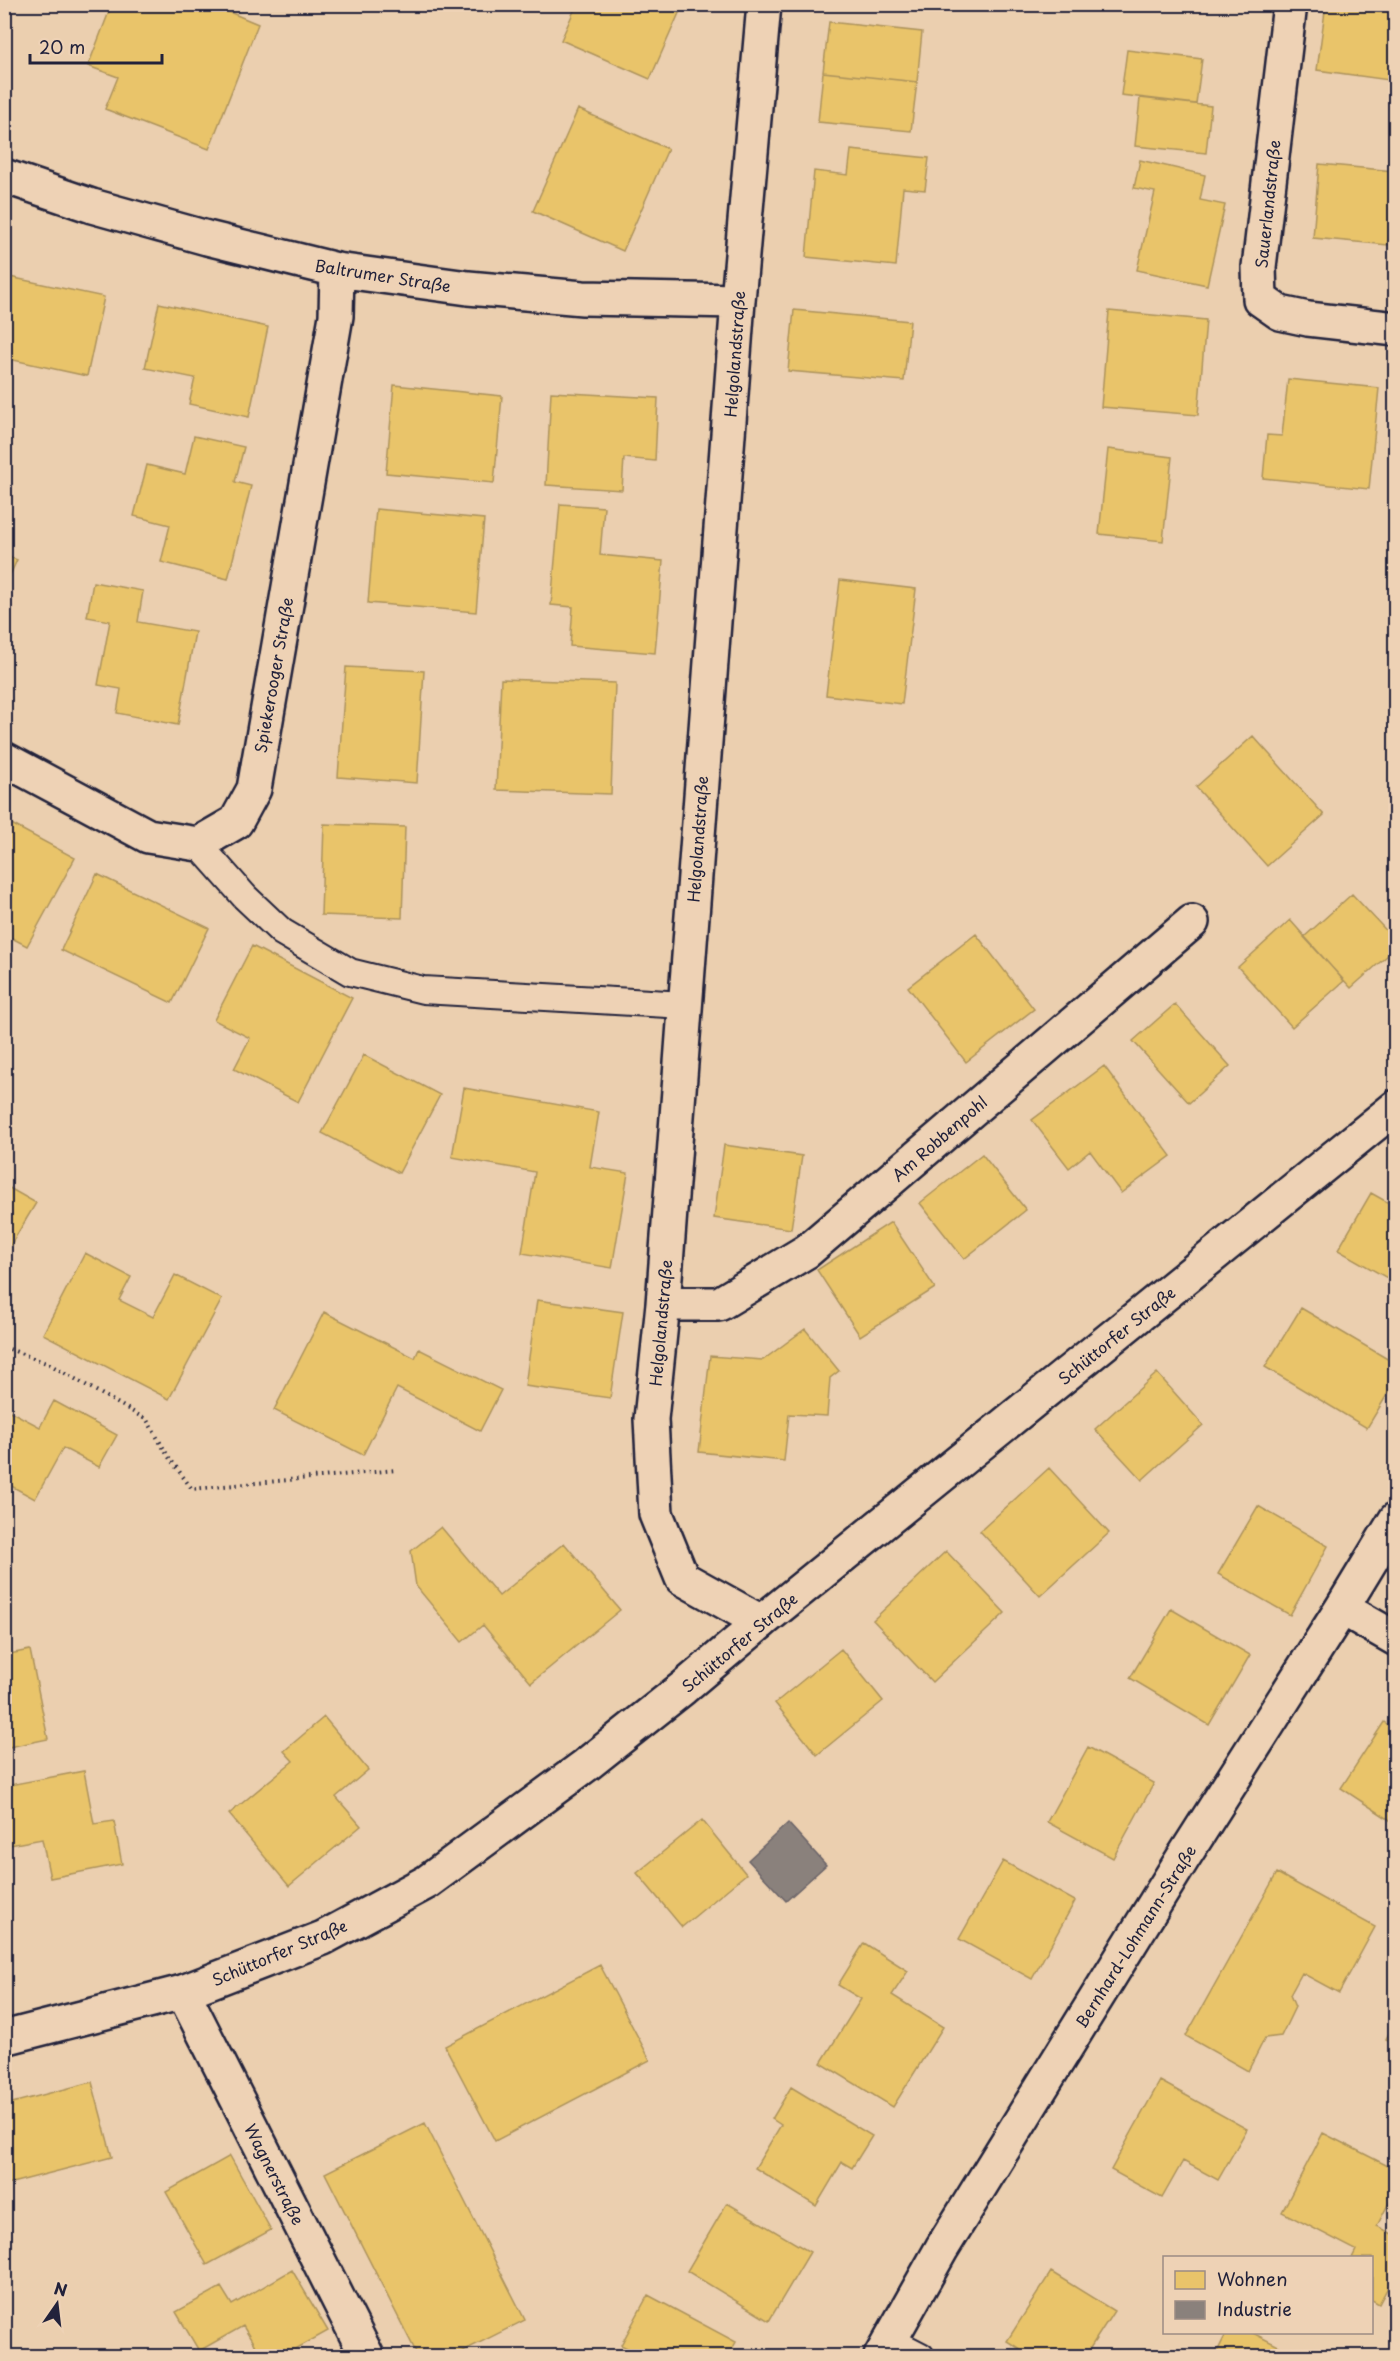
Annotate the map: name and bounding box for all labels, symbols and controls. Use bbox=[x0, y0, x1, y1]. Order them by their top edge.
scale bar bbox=[30, 27, 162, 65]
text: 20 m bbox=[39, 33, 85, 60]
street label: Sauerlandstraße bbox=[1248, 139, 1286, 269]
street label: Baltrumer Straße bbox=[313, 252, 453, 298]
street label: Helgolandstraße bbox=[718, 290, 750, 418]
street label: Spiekerooger Straße bbox=[247, 595, 299, 755]
street label: Helgolandstraße bbox=[681, 775, 713, 903]
street label: Am Robbenpohl bbox=[886, 1090, 992, 1186]
street label: Helgolandstraße bbox=[643, 1259, 677, 1387]
street label: Schüttorfer Straße bbox=[1052, 1280, 1180, 1390]
street label: Schüttorfer Straße bbox=[676, 1586, 802, 1698]
street label: Bernhard-Lohmann-Straße bbox=[1069, 1840, 1201, 2032]
street label: Schüttorfer Straße bbox=[208, 1913, 350, 1991]
street label: Wagnerstraße bbox=[239, 2119, 311, 2229]
legend bbox=[1163, 2256, 1373, 2334]
text: Wohnen bbox=[1217, 2265, 1288, 2292]
north arrow bbox=[27, 2274, 87, 2334]
text: N bbox=[52, 2275, 70, 2302]
text: Industrie bbox=[1217, 2295, 1292, 2322]

